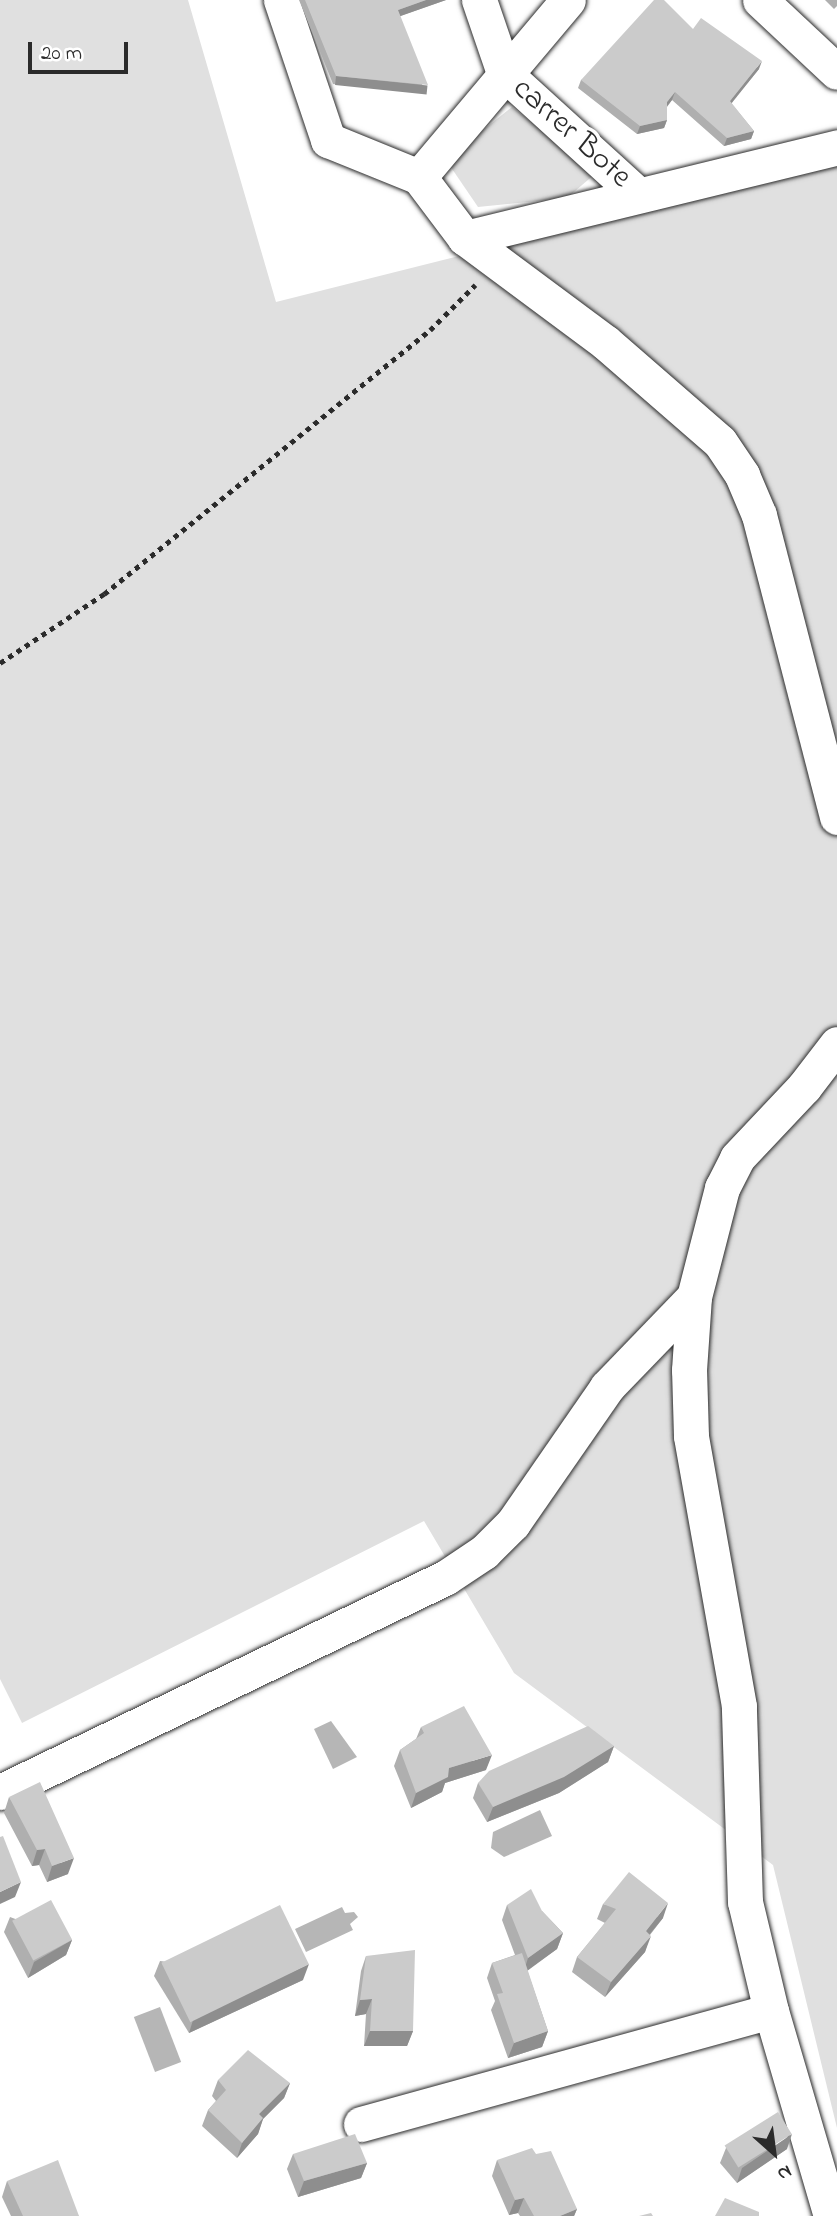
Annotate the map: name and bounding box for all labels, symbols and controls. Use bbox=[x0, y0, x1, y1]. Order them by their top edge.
scale bar bbox=[32, 28, 131, 72]
text: 20 m bbox=[41, 39, 82, 69]
street label: carrer Bote bbox=[504, 71, 638, 197]
north arrow bbox=[739, 2118, 809, 2188]
text: N bbox=[772, 2157, 796, 2187]

